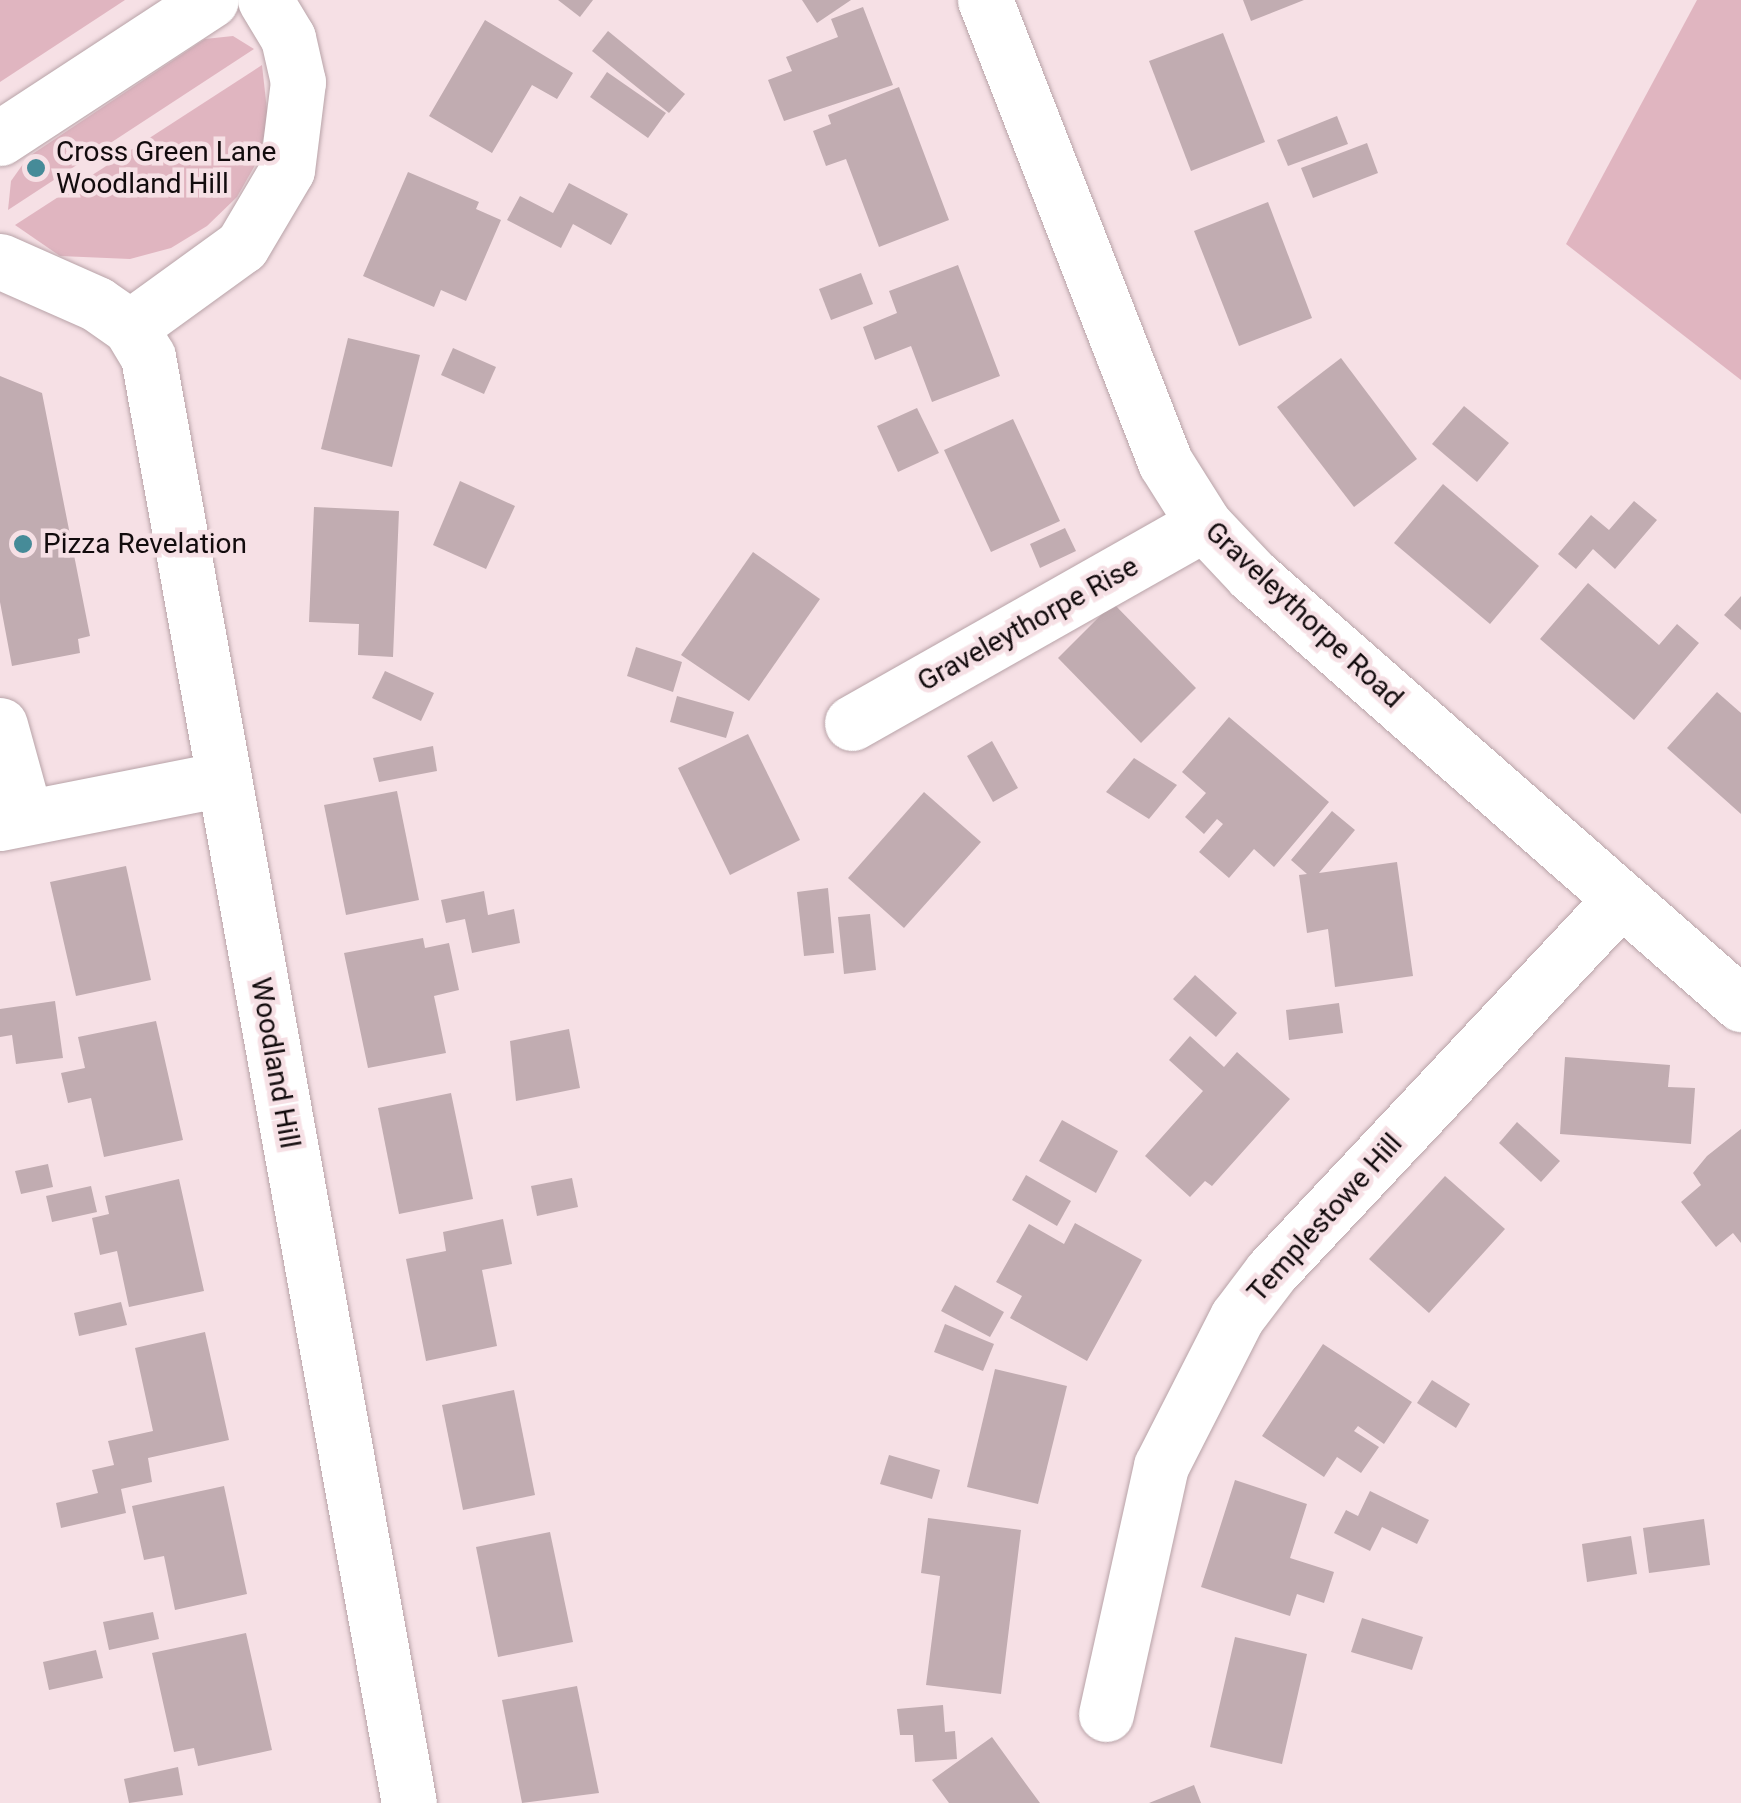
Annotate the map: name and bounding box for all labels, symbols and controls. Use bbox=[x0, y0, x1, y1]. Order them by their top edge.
place label: Cross Green Lane Woodland Hill bbox=[56, 135, 276, 201]
marker: Cross Green Lane Woodland Hill bbox=[25, 157, 47, 179]
street label: Graveleythorpe Road bbox=[1198, 515, 1410, 715]
place label: Pizza Revelation bbox=[43, 527, 247, 561]
marker: Pizza Revelation bbox=[12, 533, 34, 555]
street label: Graveleythorpe Rise bbox=[912, 549, 1144, 699]
street label: Woodland Hill bbox=[243, 975, 307, 1151]
street label: Templestowe Hill bbox=[1241, 1127, 1409, 1309]

